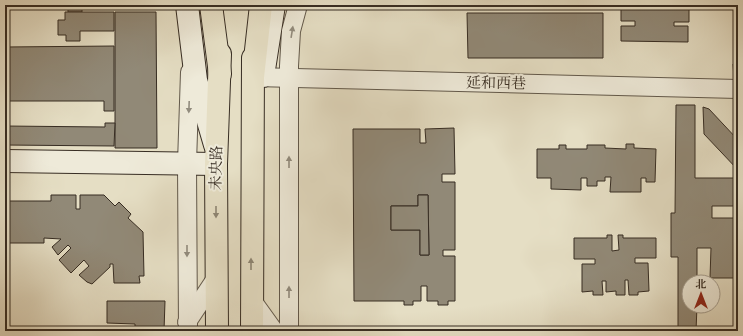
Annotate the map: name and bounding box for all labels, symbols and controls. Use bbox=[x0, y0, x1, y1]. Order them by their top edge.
one-way arrow bbox=[289, 26, 295, 38]
street label: 延和西巷 bbox=[466, 73, 526, 96]
one-way arrow bbox=[186, 101, 192, 114]
street label: 未央路 bbox=[207, 145, 228, 191]
one-way arrow bbox=[286, 155, 292, 168]
one-way arrow bbox=[213, 206, 219, 219]
one-way arrow bbox=[184, 245, 190, 258]
one-way arrow bbox=[248, 257, 254, 270]
north arrow bbox=[681, 274, 721, 314]
text: 北 bbox=[696, 277, 707, 293]
one-way arrow bbox=[286, 285, 292, 298]

